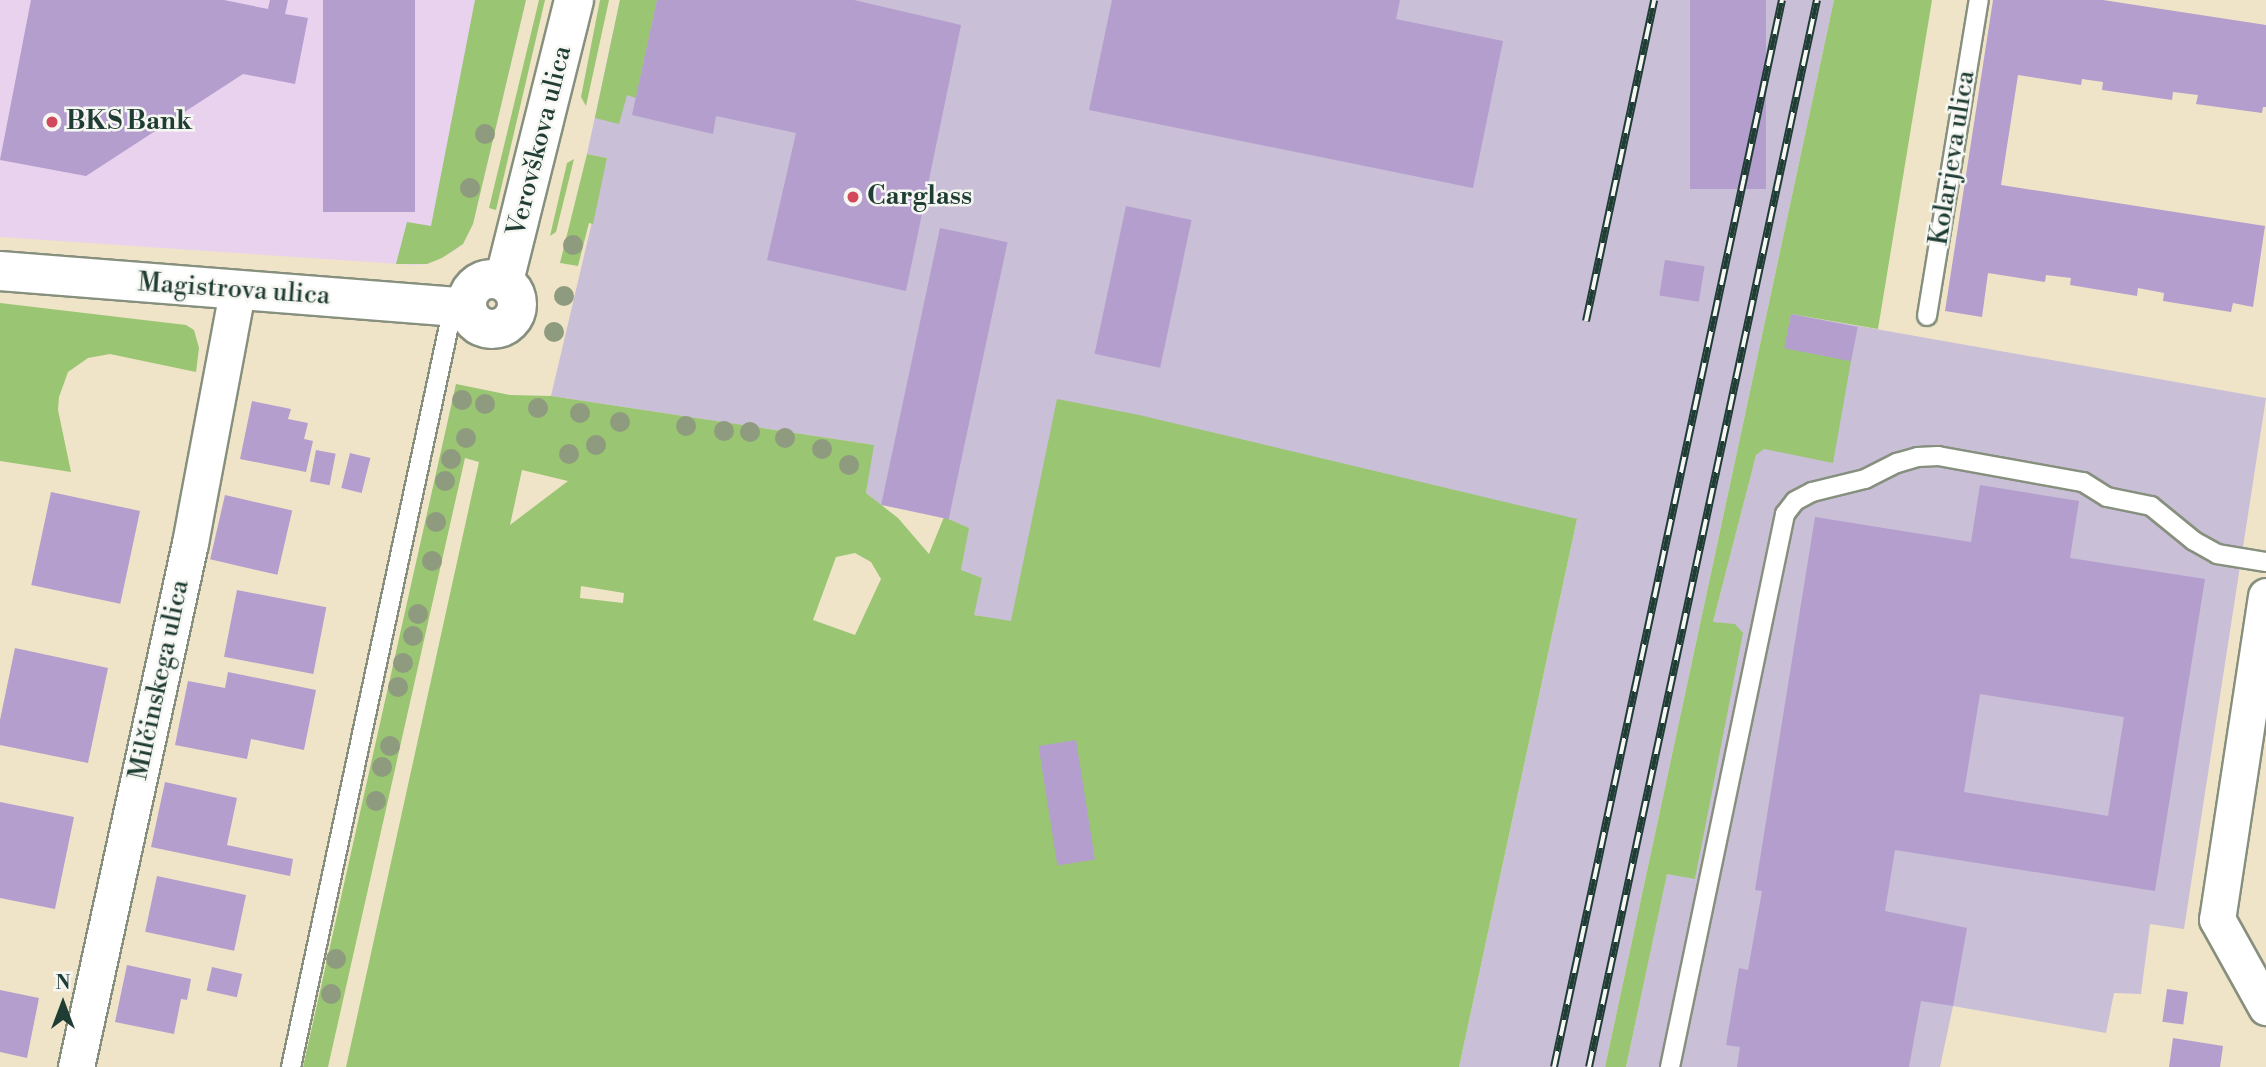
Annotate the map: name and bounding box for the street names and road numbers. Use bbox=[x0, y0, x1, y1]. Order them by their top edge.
street label: Verovškova ulica bbox=[501, 43, 579, 239]
street label: Kolarjeva ulica bbox=[1924, 68, 1982, 248]
street label: Magistrova ulica bbox=[137, 268, 331, 312]
street label: Milčinskega ulica bbox=[124, 577, 196, 783]

